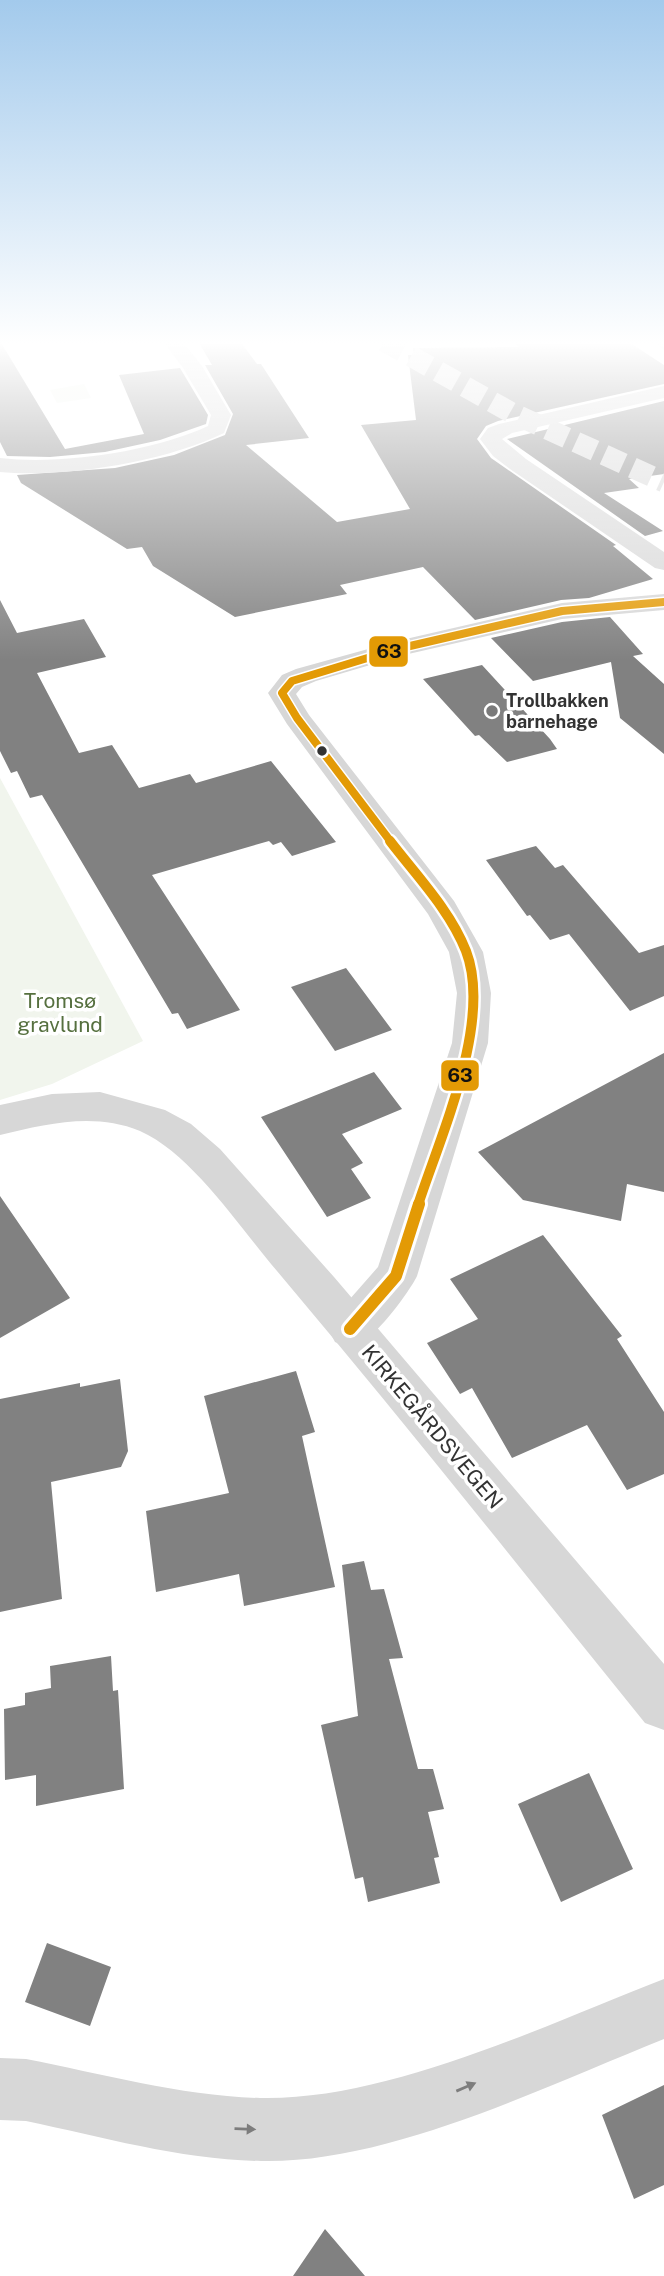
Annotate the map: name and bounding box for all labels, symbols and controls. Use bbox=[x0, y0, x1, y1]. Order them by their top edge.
line badge: 63 bbox=[368, 635, 409, 668]
text: 63 bbox=[376, 640, 402, 662]
place label: Trollbakken barnehage bbox=[506, 690, 609, 732]
marker: Trollbakken barnehage bbox=[484, 703, 500, 719]
unlabelled marker bbox=[315, 744, 329, 758]
park label: Tromsø gravlund bbox=[17, 988, 103, 1037]
line badge: 63 bbox=[440, 1059, 480, 1092]
text: 63 bbox=[447, 1064, 473, 1086]
street label: KIRKEGÅRDSVEGEN bbox=[357, 1339, 509, 1514]
one-way arrow bbox=[456, 2081, 477, 2092]
one-way arrow bbox=[234, 2124, 256, 2135]

